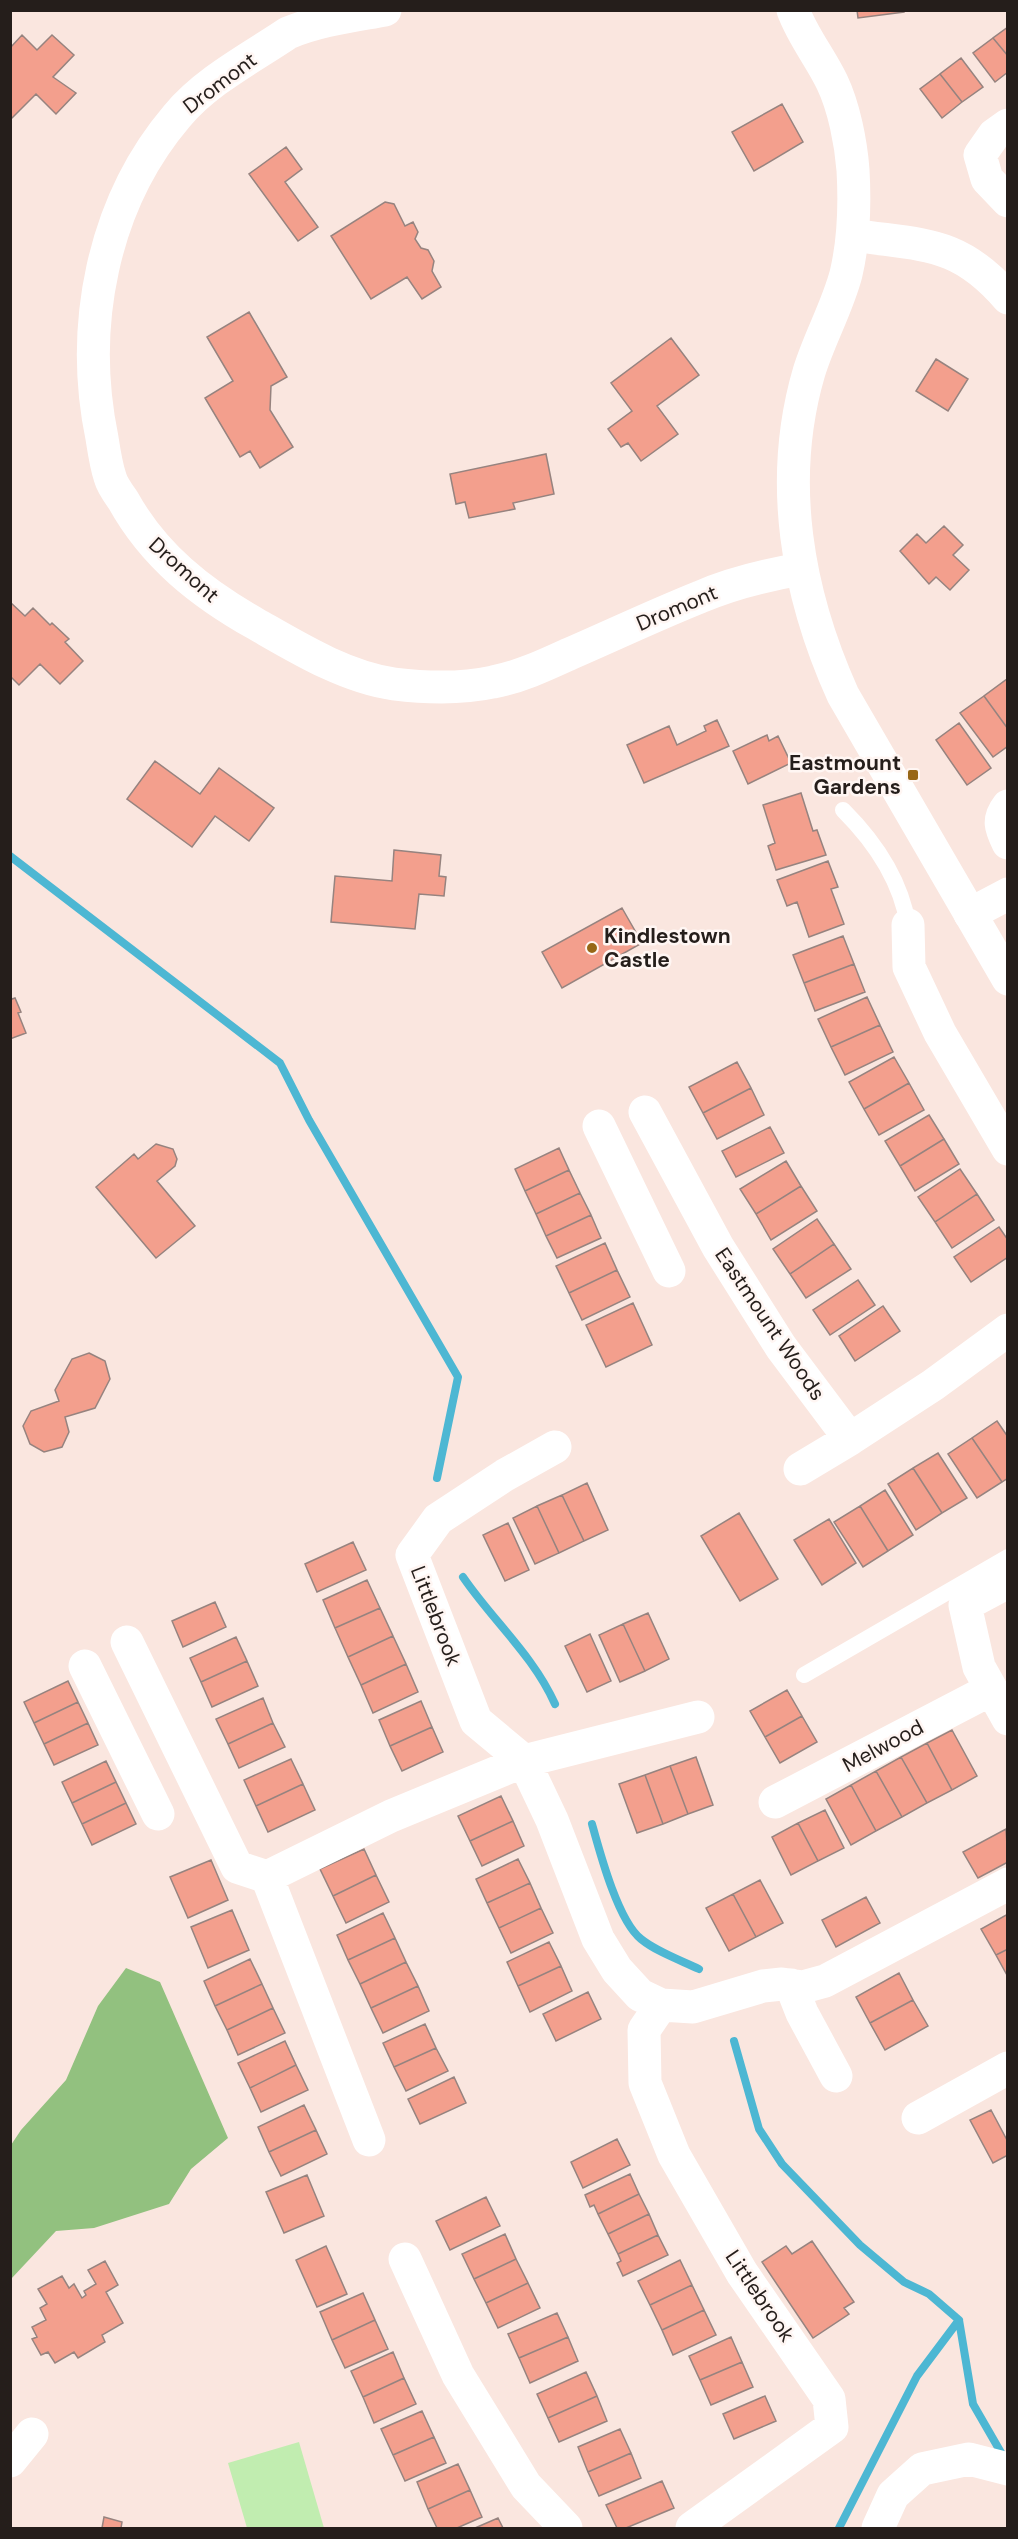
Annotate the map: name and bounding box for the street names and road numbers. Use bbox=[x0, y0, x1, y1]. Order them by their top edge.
street label: Dromont bbox=[177, 46, 263, 120]
street label: Dromont bbox=[143, 531, 225, 609]
street label: Dromont bbox=[632, 578, 722, 638]
street label: Eastmount Woods bbox=[708, 1242, 832, 1406]
street label: Littlebrook bbox=[404, 1562, 468, 1670]
street label: Melwood bbox=[838, 1713, 928, 1779]
street label: Littlebrook bbox=[719, 2245, 801, 2348]

